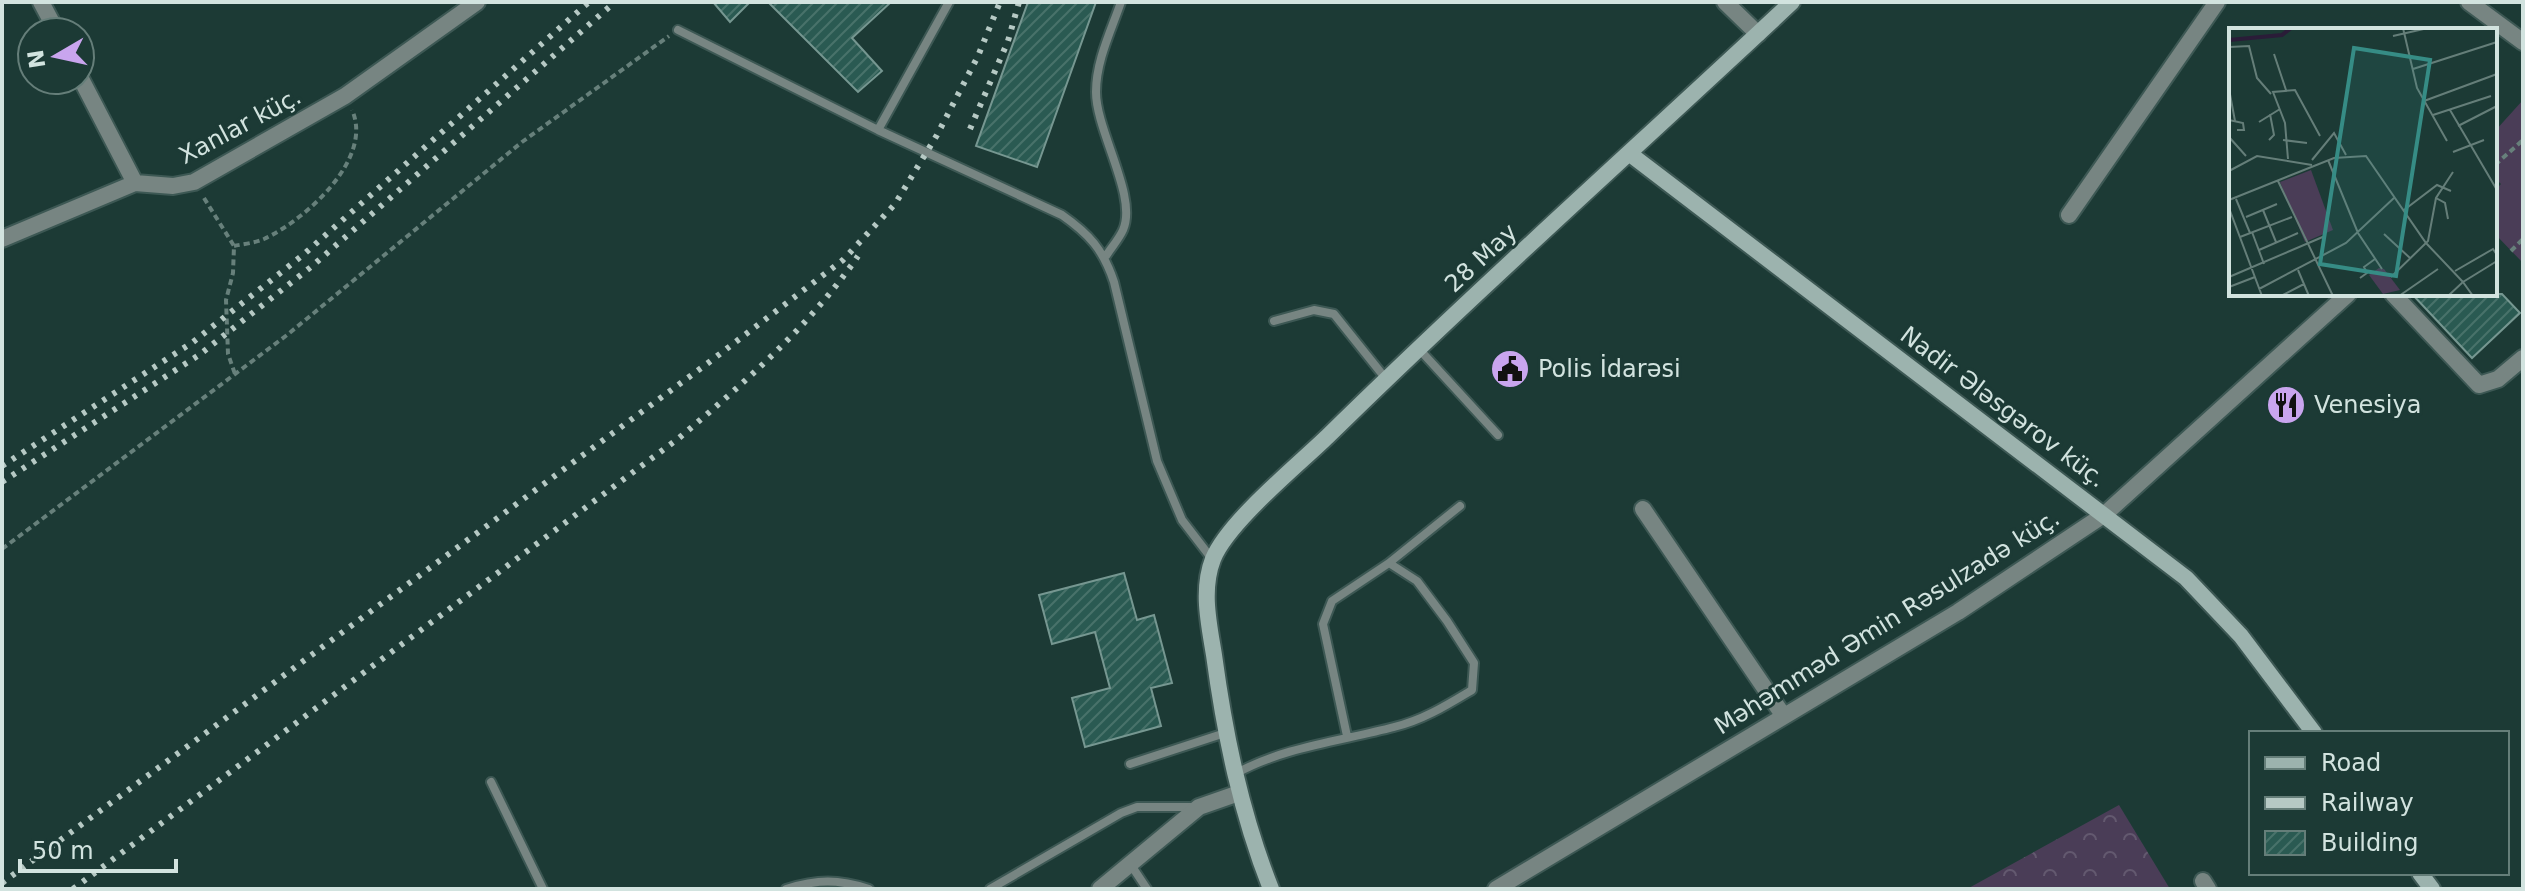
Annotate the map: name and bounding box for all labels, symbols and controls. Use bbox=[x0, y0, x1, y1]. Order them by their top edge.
north arrow bbox=[16, 16, 96, 96]
inset map bbox=[2229, 28, 2497, 296]
text: N bbox=[23, 48, 51, 70]
street label: Xanlar küç. bbox=[174, 82, 306, 170]
street label: 28 May bbox=[1439, 218, 1523, 298]
street label: Nadir Ələsgərov küç. bbox=[1895, 321, 2111, 493]
public building icon: Polis İdarəsi bbox=[1489, 348, 1531, 390]
place label: Polis İdarəsi bbox=[1538, 354, 1681, 383]
restaurant icon: Venesiya bbox=[2265, 384, 2307, 426]
place label: Venesiya bbox=[2314, 391, 2421, 419]
street label: Məhəmməd Əmin Rəsulzadə küç. bbox=[1709, 504, 2065, 740]
legend bbox=[2249, 731, 2509, 875]
text: Road bbox=[2321, 749, 2381, 777]
text: Railway bbox=[2321, 789, 2414, 817]
scale bar bbox=[20, 823, 176, 873]
text: Building bbox=[2321, 829, 2418, 857]
text: 50 m bbox=[32, 837, 94, 865]

